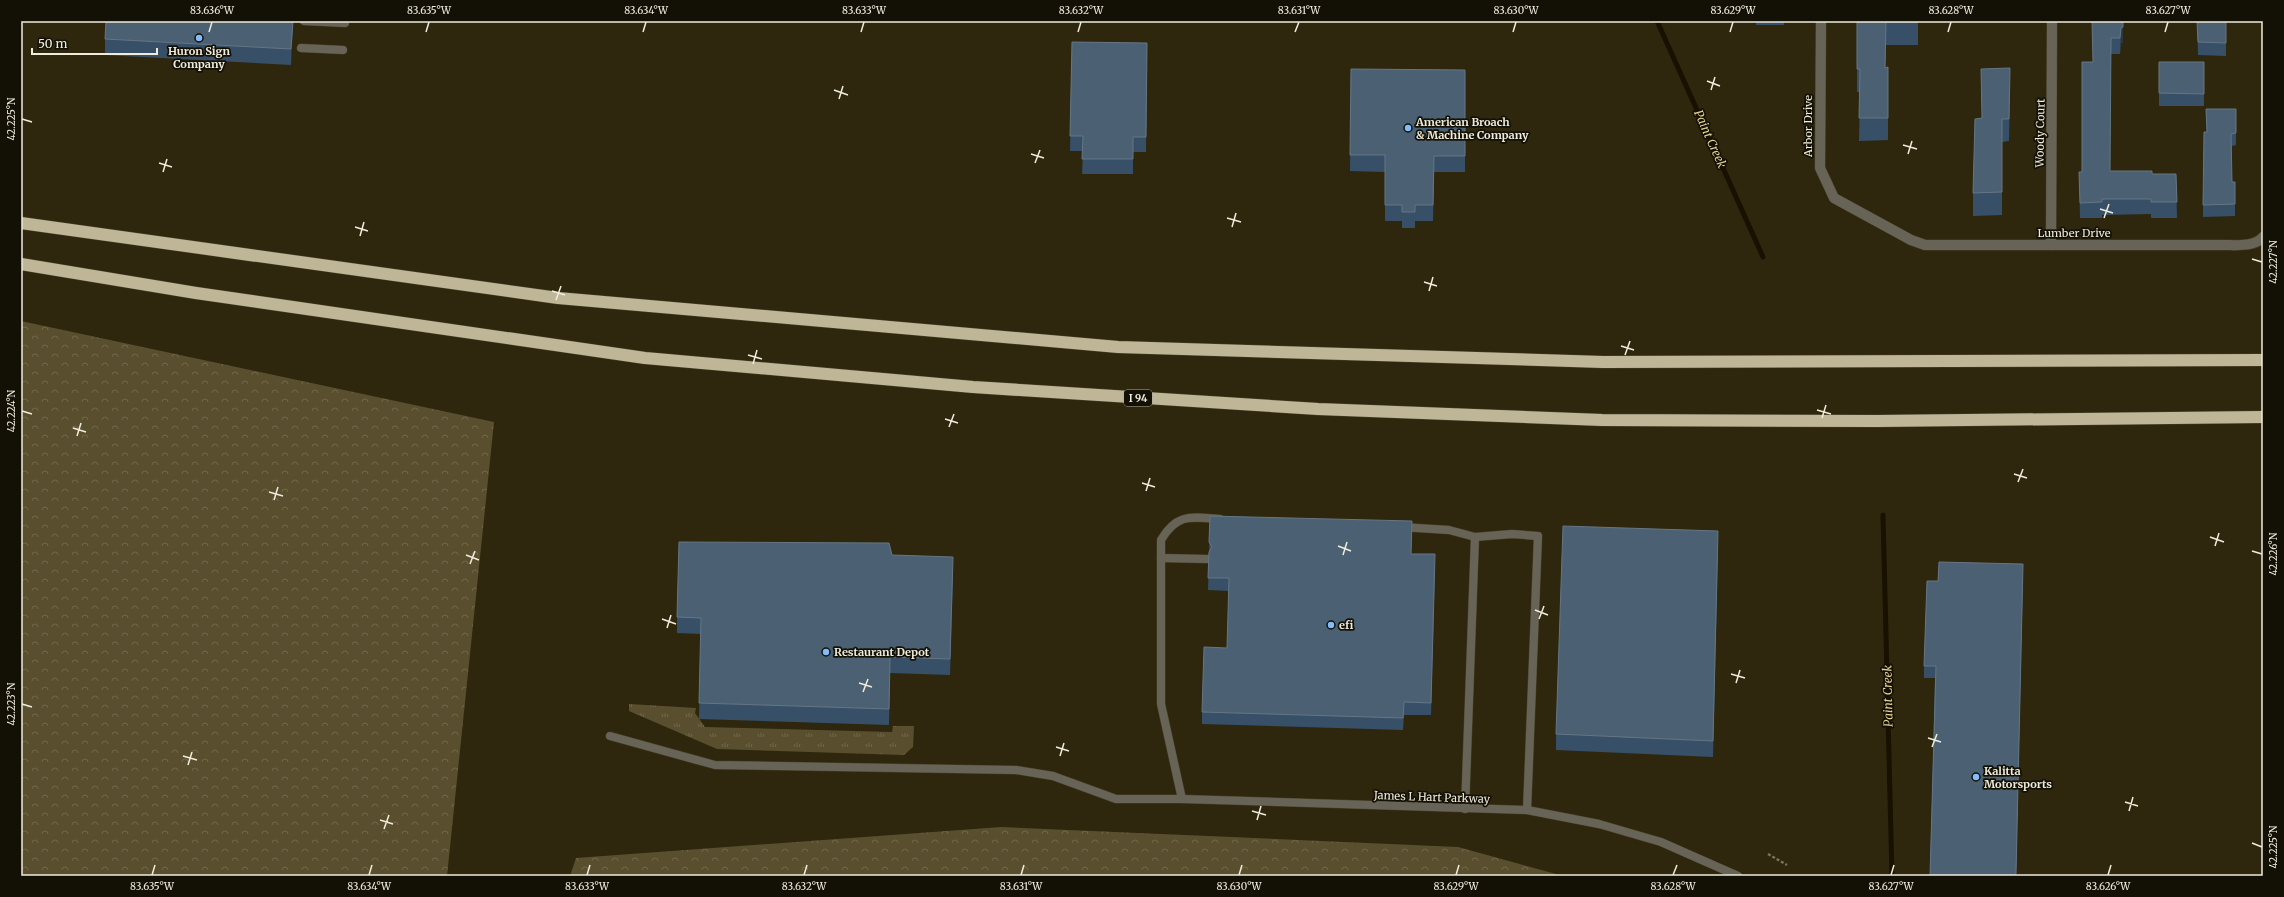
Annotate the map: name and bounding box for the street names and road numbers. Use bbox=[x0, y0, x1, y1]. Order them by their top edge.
street label: Arbor Drive bbox=[1801, 95, 1815, 158]
street label: Woody Court bbox=[2032, 98, 2048, 169]
street label: Lumber Drive bbox=[2037, 226, 2111, 240]
road number: I 94 bbox=[1124, 390, 1152, 406]
street label: James L Hart Parkway bbox=[1373, 788, 1491, 806]

